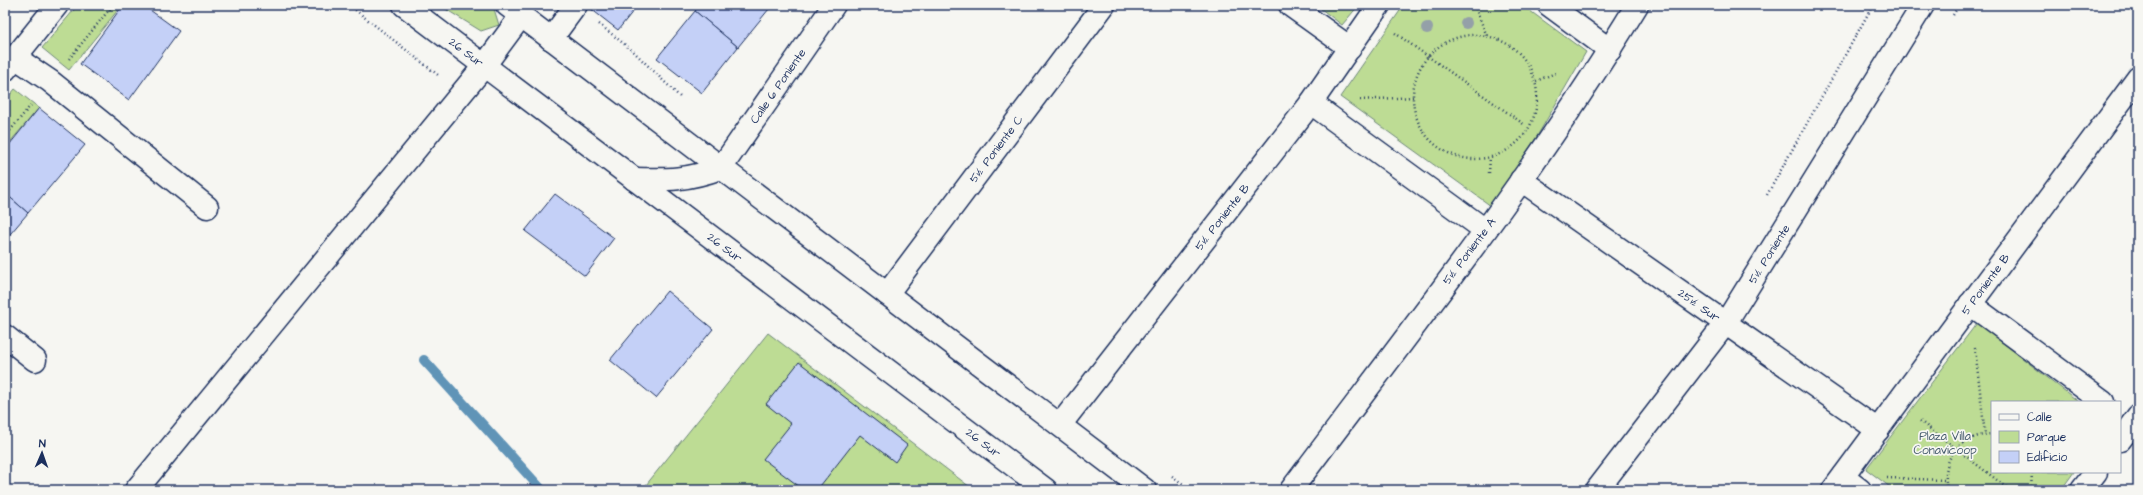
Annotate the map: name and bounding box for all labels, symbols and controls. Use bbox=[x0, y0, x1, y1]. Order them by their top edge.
street label: 26 Sur bbox=[445, 34, 487, 71]
street label: Calle 6 Poniente bbox=[746, 45, 811, 127]
street label: 5½ Poniente C bbox=[965, 112, 1028, 187]
street label: 5½ Poniente B bbox=[1191, 180, 1254, 254]
street label: 5½ Poniente A bbox=[1439, 214, 1500, 288]
street label: 5½ Poniente bbox=[1744, 221, 1795, 287]
street label: 26 Sur bbox=[704, 229, 746, 267]
street label: 5 Poniente B bbox=[1957, 250, 2014, 319]
street label: 25½ Sur bbox=[1674, 285, 1724, 326]
legend bbox=[1991, 401, 2121, 473]
text: Calle bbox=[2027, 409, 2052, 426]
street label: 26 Sur bbox=[962, 424, 1004, 462]
park label: Plaza Villa Conavicoop bbox=[1913, 428, 1977, 459]
text: Parque bbox=[2027, 429, 2067, 446]
north arrow bbox=[22, 433, 62, 473]
text: N bbox=[39, 436, 46, 451]
text: Edificio bbox=[2027, 449, 2067, 466]

